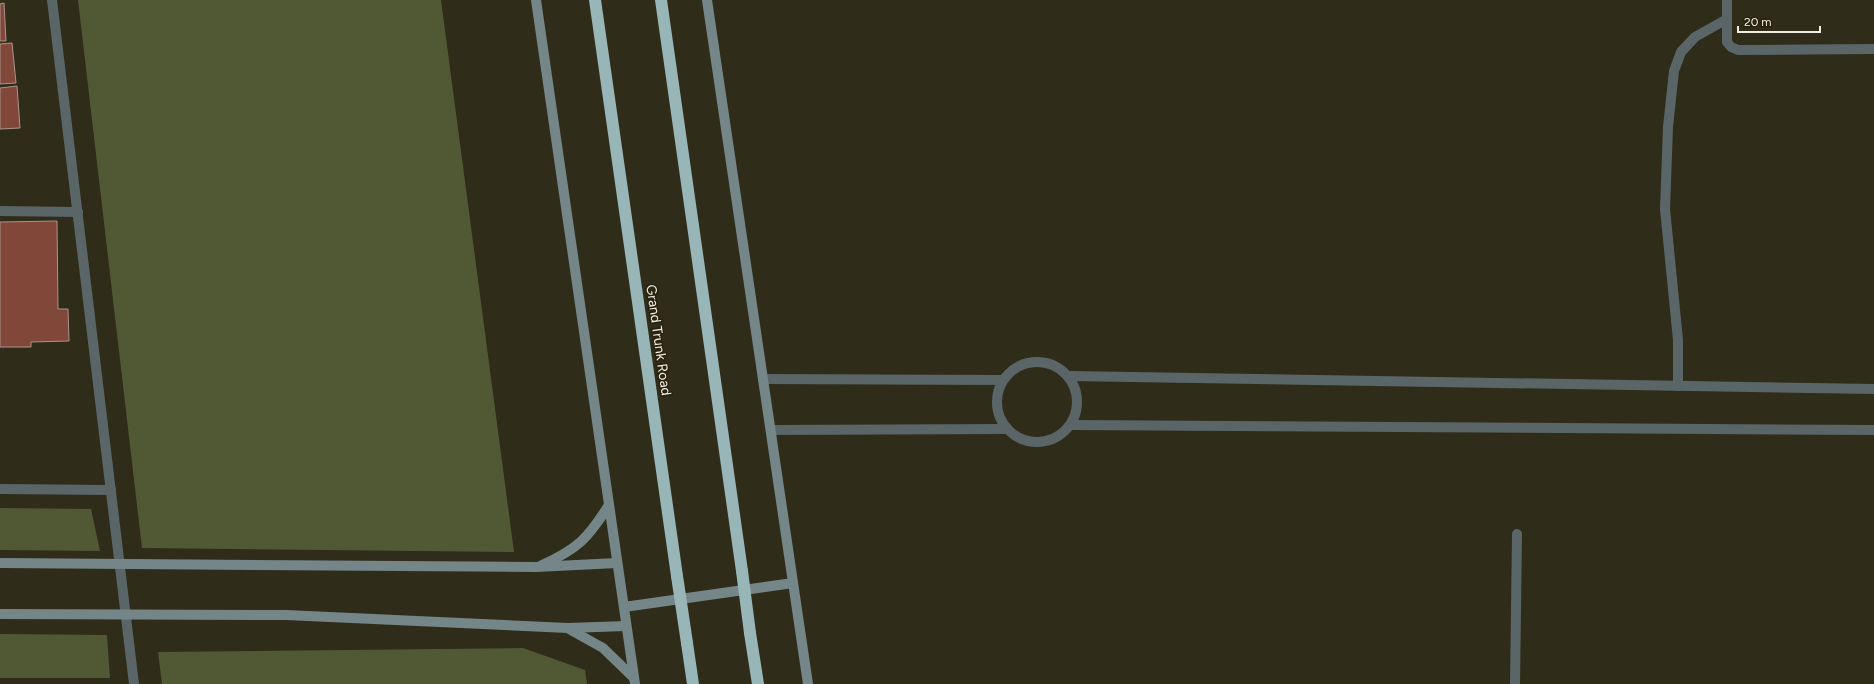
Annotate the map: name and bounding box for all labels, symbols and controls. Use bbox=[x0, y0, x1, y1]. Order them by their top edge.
scale bar bbox=[1738, 8, 1820, 34]
text: 20 m bbox=[1744, 15, 1772, 29]
street label: Grand Trunk Road bbox=[642, 283, 675, 397]

